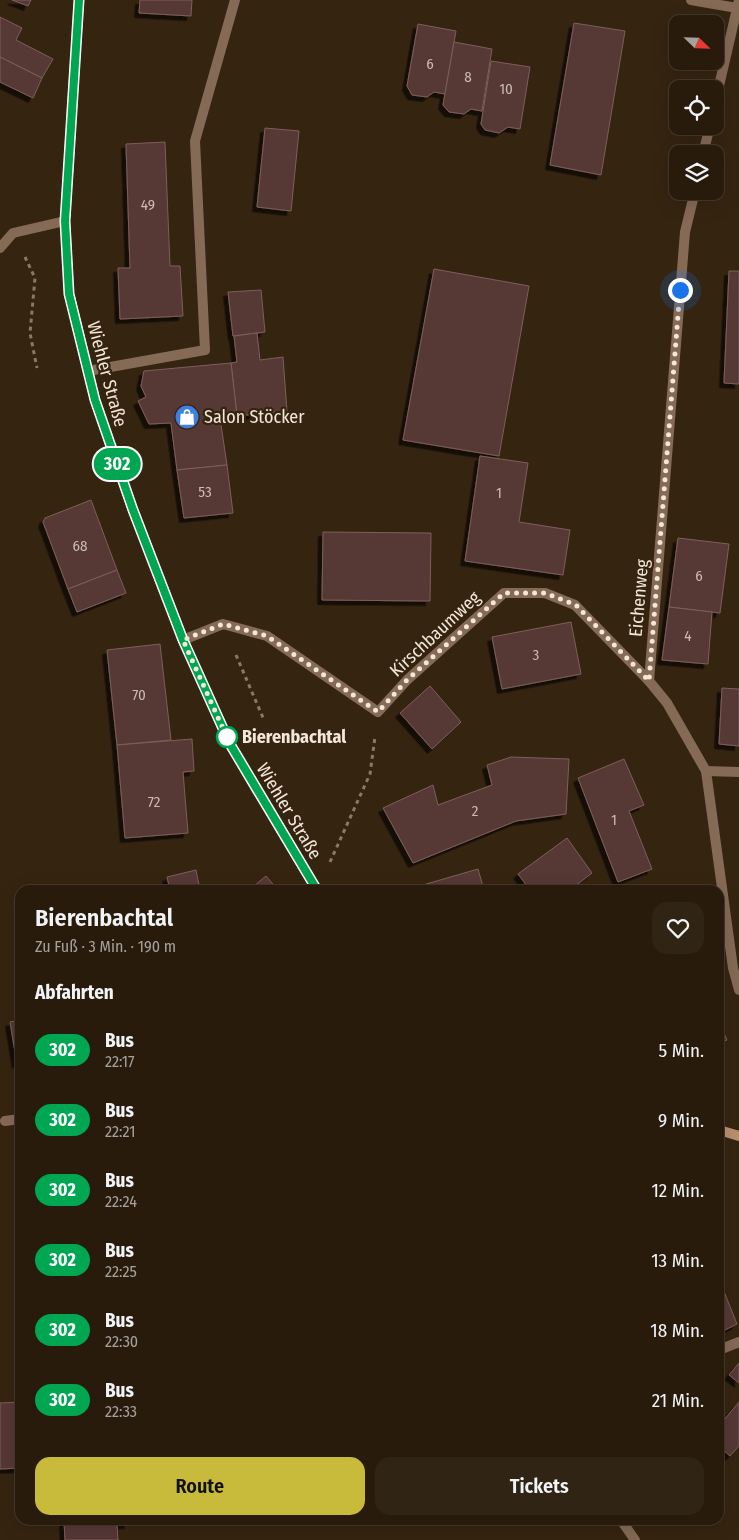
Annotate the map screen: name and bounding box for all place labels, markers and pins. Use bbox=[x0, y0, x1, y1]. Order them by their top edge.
shop icon: Salon Stöcker bbox=[174, 404, 200, 430]
place label: Salon Stöcker bbox=[204, 406, 305, 428]
marker: Bierenbachtal bbox=[216, 726, 238, 748]
place label: Bierenbachtal bbox=[242, 726, 346, 748]

